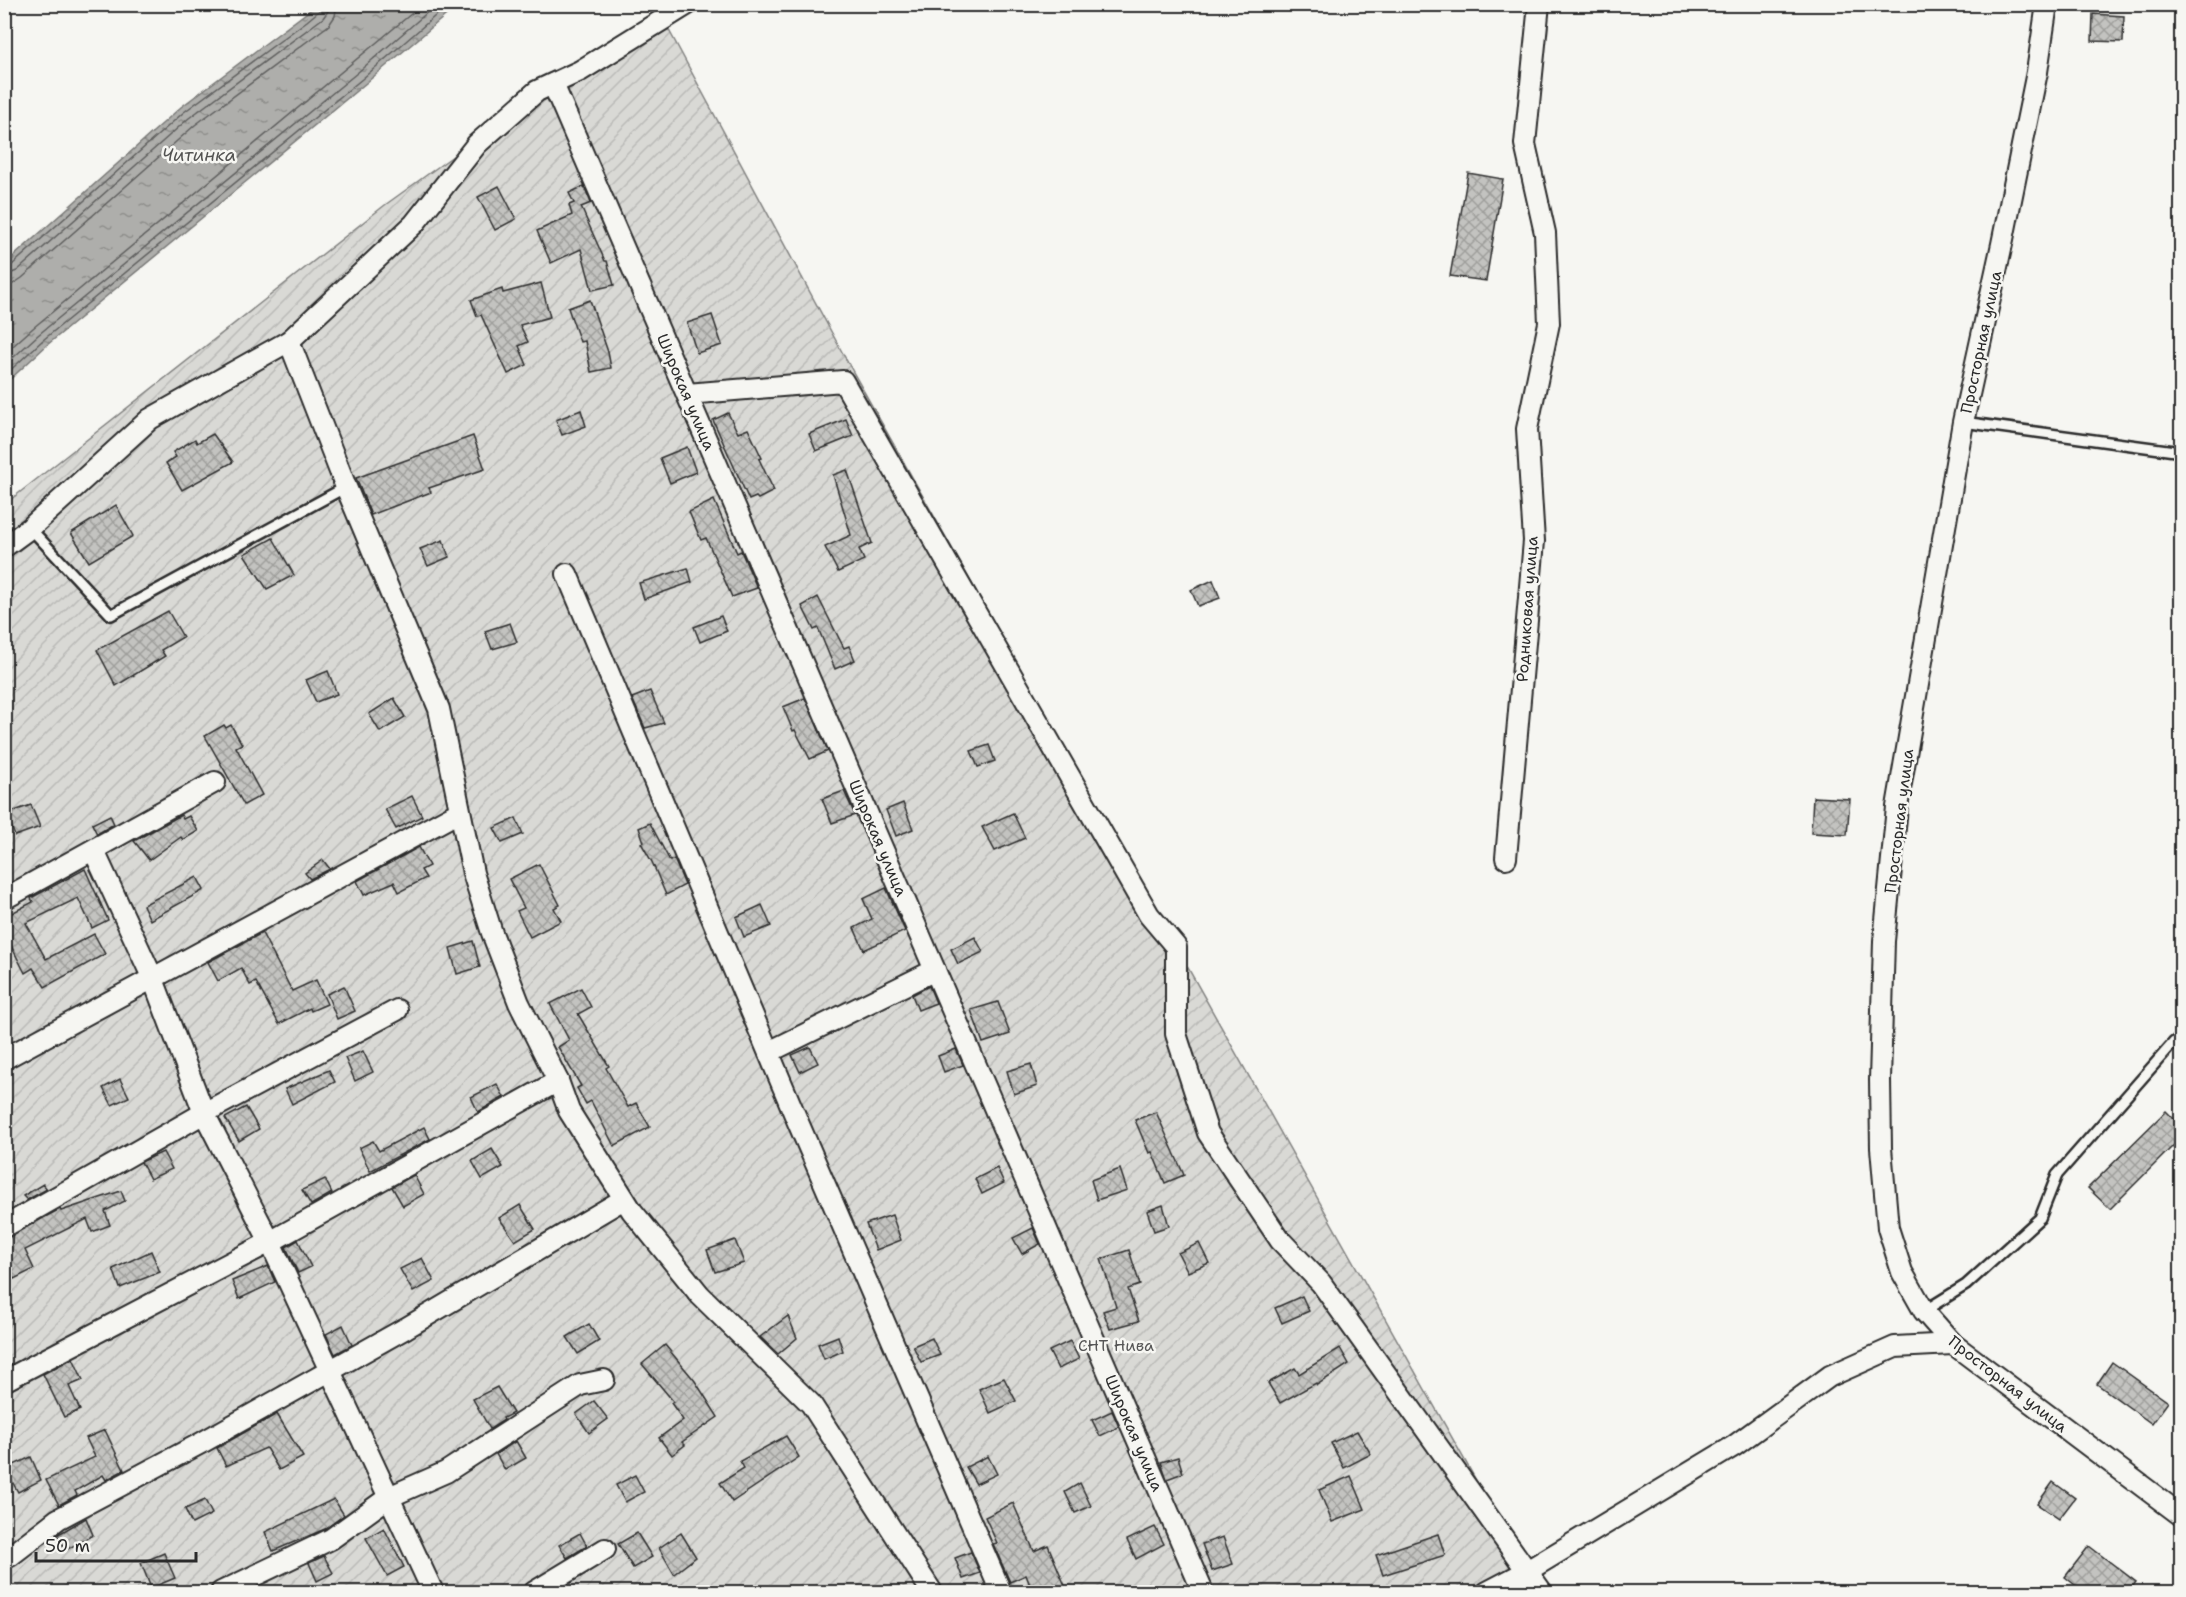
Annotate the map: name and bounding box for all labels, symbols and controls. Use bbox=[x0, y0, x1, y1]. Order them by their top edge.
water label: Читинка bbox=[162, 143, 236, 167]
street label: Просторная улица bbox=[1956, 269, 2006, 415]
street label: Широкая улица bbox=[652, 330, 720, 454]
street label: Родниковая улица bbox=[1511, 535, 1543, 683]
street label: Просторная улица bbox=[1880, 748, 1918, 894]
street label: Широкая улица bbox=[844, 776, 912, 900]
street label: Просторная улица bbox=[1944, 1331, 2072, 1437]
park label: СНТ Нива bbox=[1078, 1335, 1154, 1356]
street label: Широкая улица bbox=[1100, 1371, 1168, 1495]
scale bar bbox=[36, 1525, 196, 1563]
text: 50 m bbox=[45, 1534, 90, 1558]

